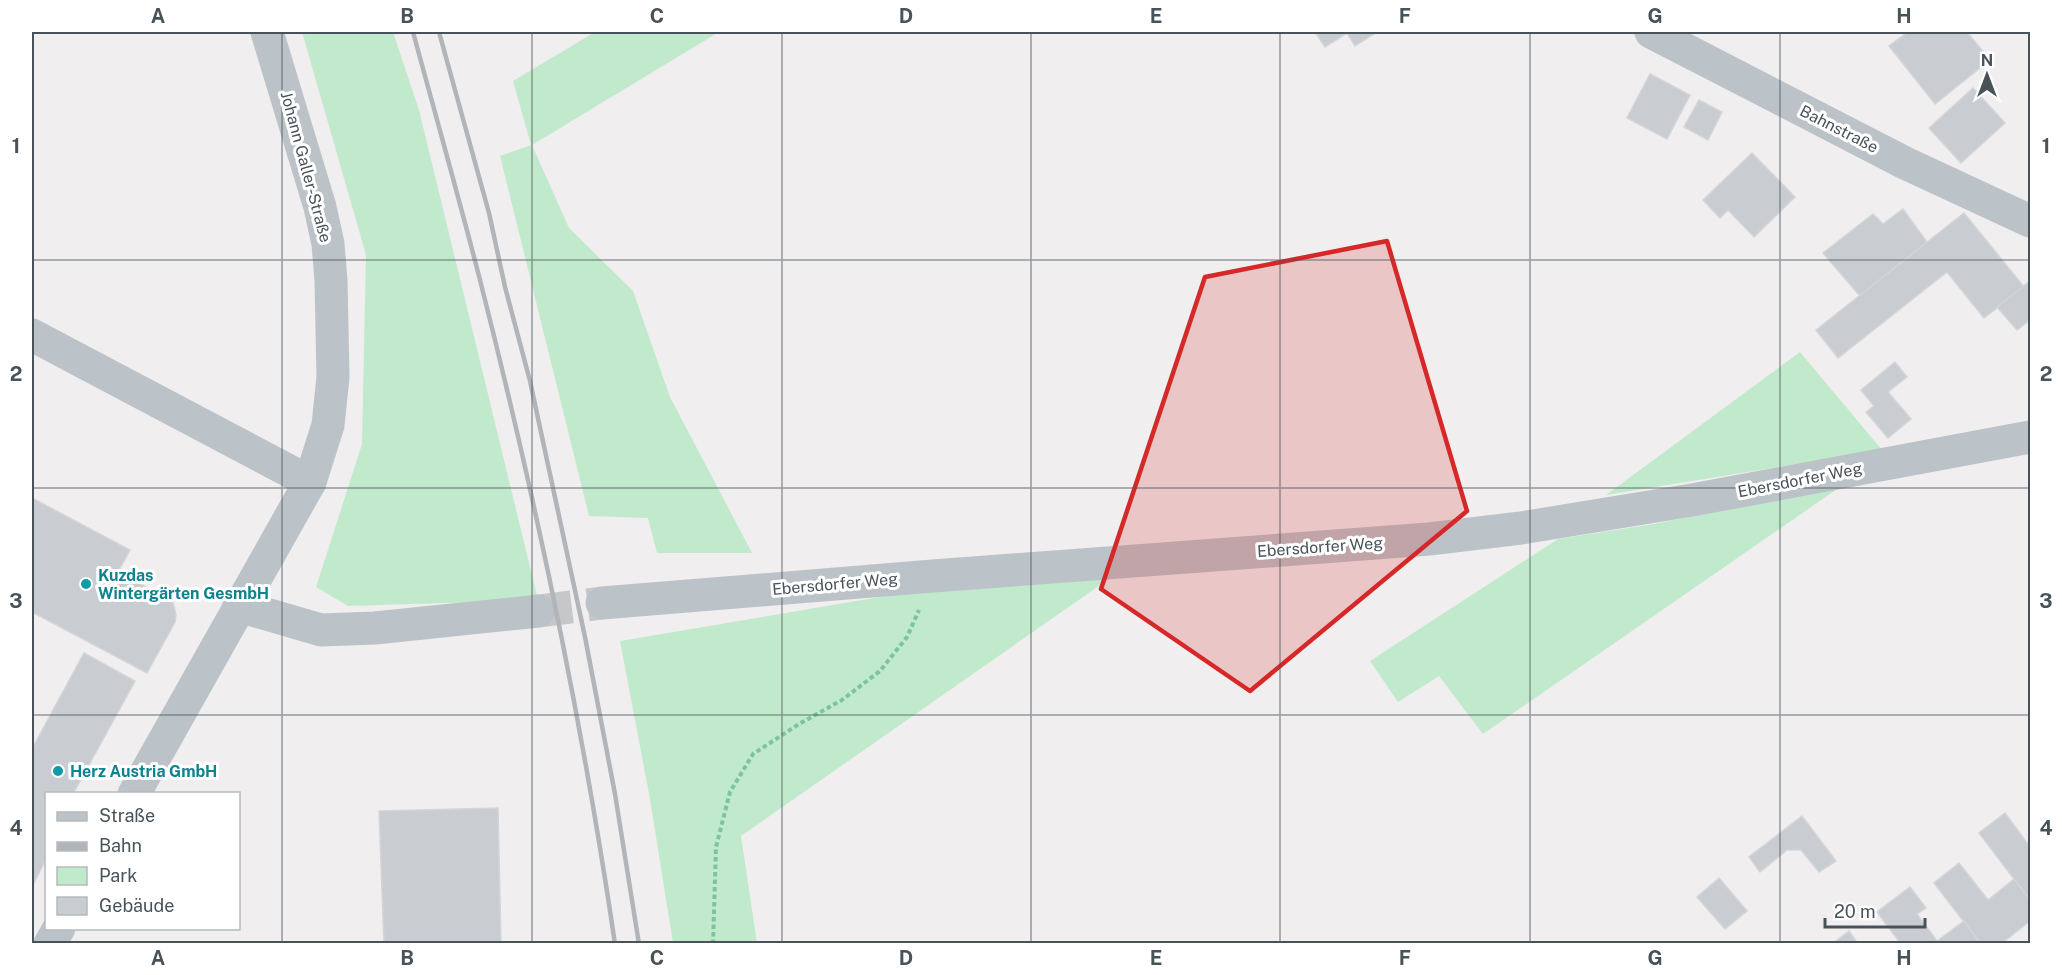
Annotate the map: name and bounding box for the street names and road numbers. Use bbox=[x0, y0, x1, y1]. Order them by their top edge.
street label: Johann Galler-Straße bbox=[277, 89, 335, 245]
street label: Bahnstraße bbox=[1797, 101, 1881, 157]
street label: Ebersdorfer Weg bbox=[1736, 459, 1864, 501]
street label: Ebersdorfer Weg bbox=[1256, 533, 1384, 561]
street label: Ebersdorfer Weg bbox=[771, 569, 899, 599]

